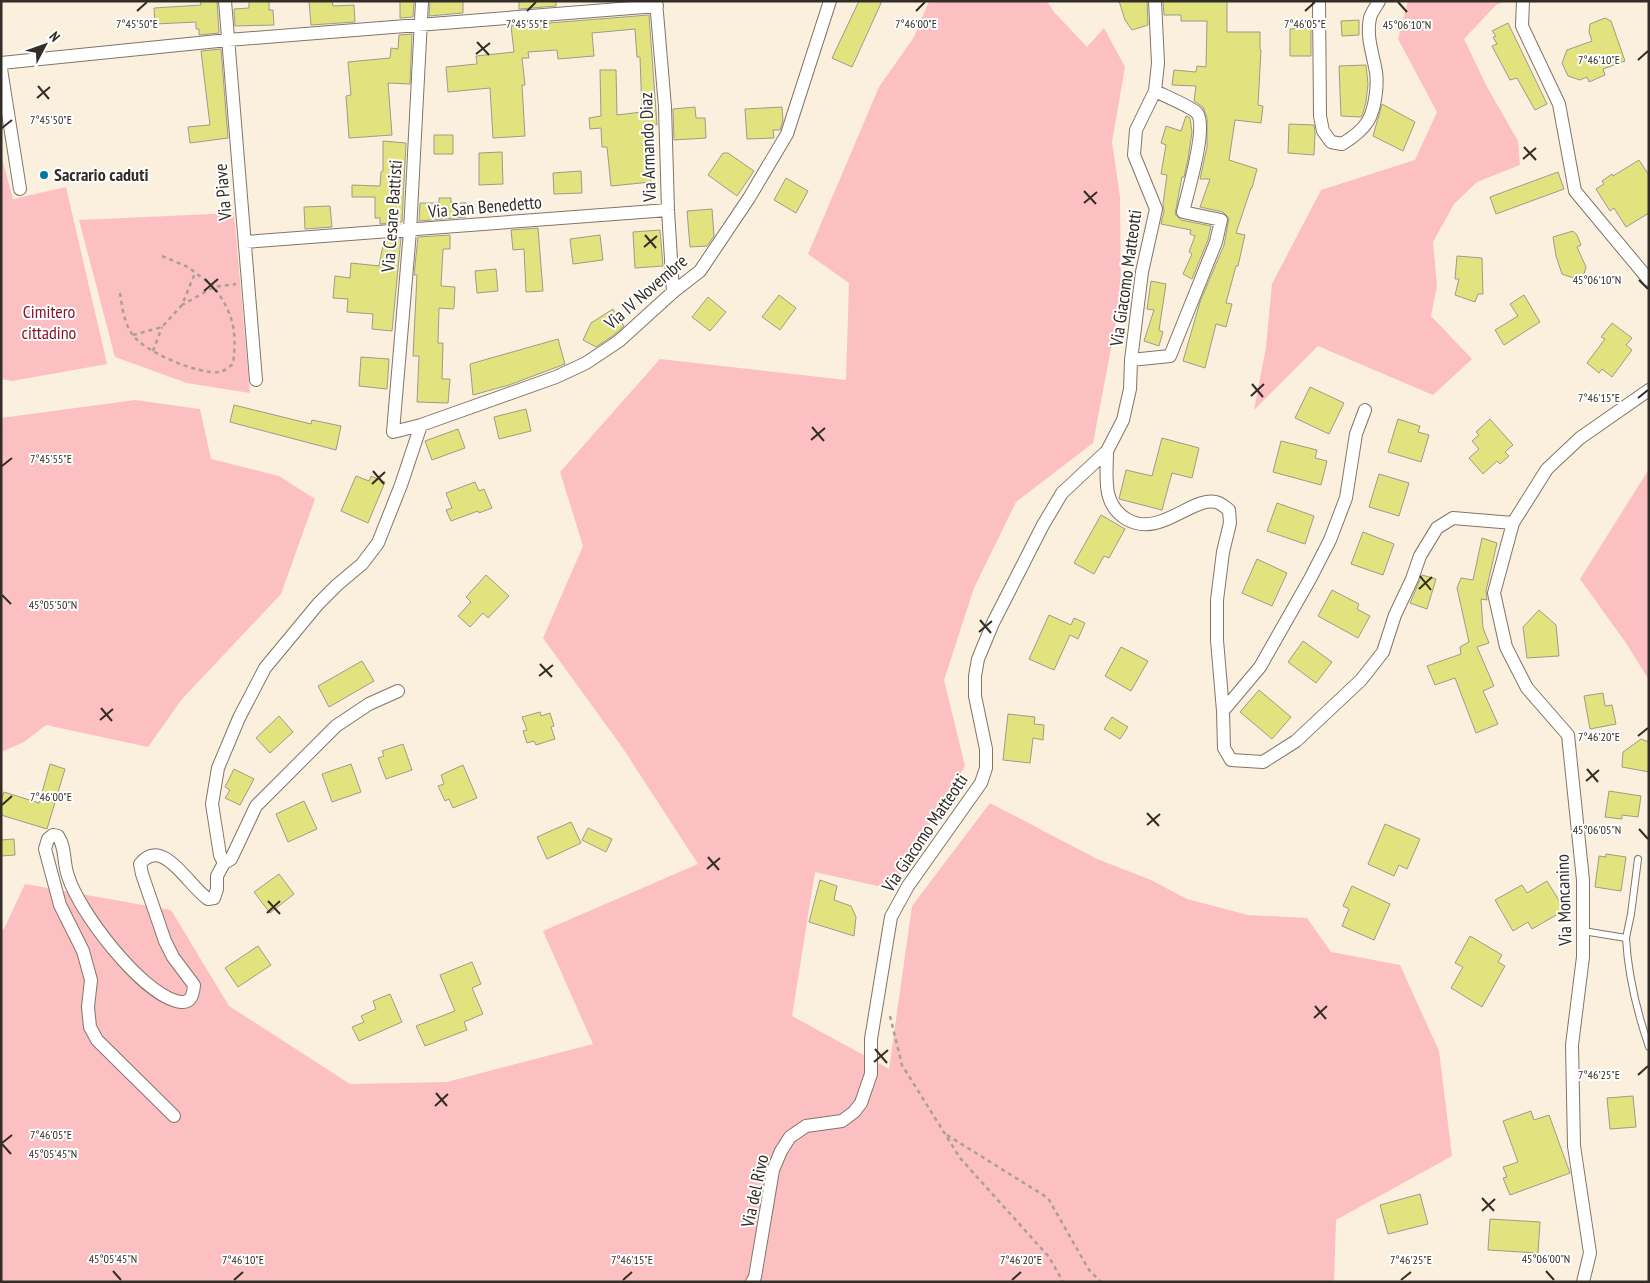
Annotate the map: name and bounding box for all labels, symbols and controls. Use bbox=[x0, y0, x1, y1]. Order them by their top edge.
text: 7°45'50"E bbox=[116, 16, 158, 31]
text: 7°45'55"E bbox=[506, 16, 548, 31]
text: 7°46'00"E bbox=[895, 16, 937, 31]
text: 7°46'05"E bbox=[1284, 16, 1326, 31]
text: 45°06'10"N bbox=[1383, 17, 1431, 32]
north arrow bbox=[20, 20, 70, 70]
text: N bbox=[46, 28, 64, 45]
text: 7°46'10"E bbox=[1578, 52, 1620, 67]
street label: Via Armando Diaz bbox=[634, 92, 661, 203]
text: 7°45'50"E bbox=[30, 112, 72, 127]
street label: Via Cesare Battisti bbox=[376, 159, 407, 274]
place label: Sacrario caduti bbox=[54, 163, 148, 186]
street label: Via Piave bbox=[209, 163, 237, 222]
marker: Sacrario caduti bbox=[38, 169, 50, 181]
street label: Via San Benedetto bbox=[426, 190, 543, 223]
street label: Via Giacomo Matteotti bbox=[1104, 208, 1146, 349]
street label: Via IV Novembre bbox=[599, 249, 692, 335]
text: 45°06'10"N bbox=[1573, 272, 1621, 287]
park label: Cimitero cittadino bbox=[22, 300, 77, 344]
text: 7°46'15"E bbox=[1578, 390, 1620, 405]
text: 7°45'55"E bbox=[30, 451, 72, 466]
text: 45°05'50"N bbox=[29, 597, 77, 612]
text: 7°46'20"E bbox=[1578, 729, 1620, 744]
street label: Via Giacomo Matteotti bbox=[876, 769, 973, 897]
text: 7°46'00"E bbox=[30, 789, 72, 804]
text: 45°06'05"N bbox=[1573, 822, 1621, 837]
street label: Via Moncanino bbox=[1550, 854, 1577, 947]
text: 7°46'25"E bbox=[1578, 1067, 1620, 1082]
text: 7°46'05"E bbox=[30, 1127, 72, 1142]
text: 45°05'45"N bbox=[29, 1146, 77, 1161]
street label: Via del Rivo bbox=[735, 1152, 773, 1230]
text: 45°05'45"N bbox=[89, 1251, 137, 1266]
text: 45°06'00"N bbox=[1522, 1251, 1570, 1266]
text: 7°46'10"E bbox=[222, 1252, 264, 1267]
text: 7°46'15"E bbox=[611, 1252, 653, 1267]
text: 7°46'20"E bbox=[1000, 1252, 1042, 1267]
text: 7°46'25"E bbox=[1390, 1252, 1432, 1267]

